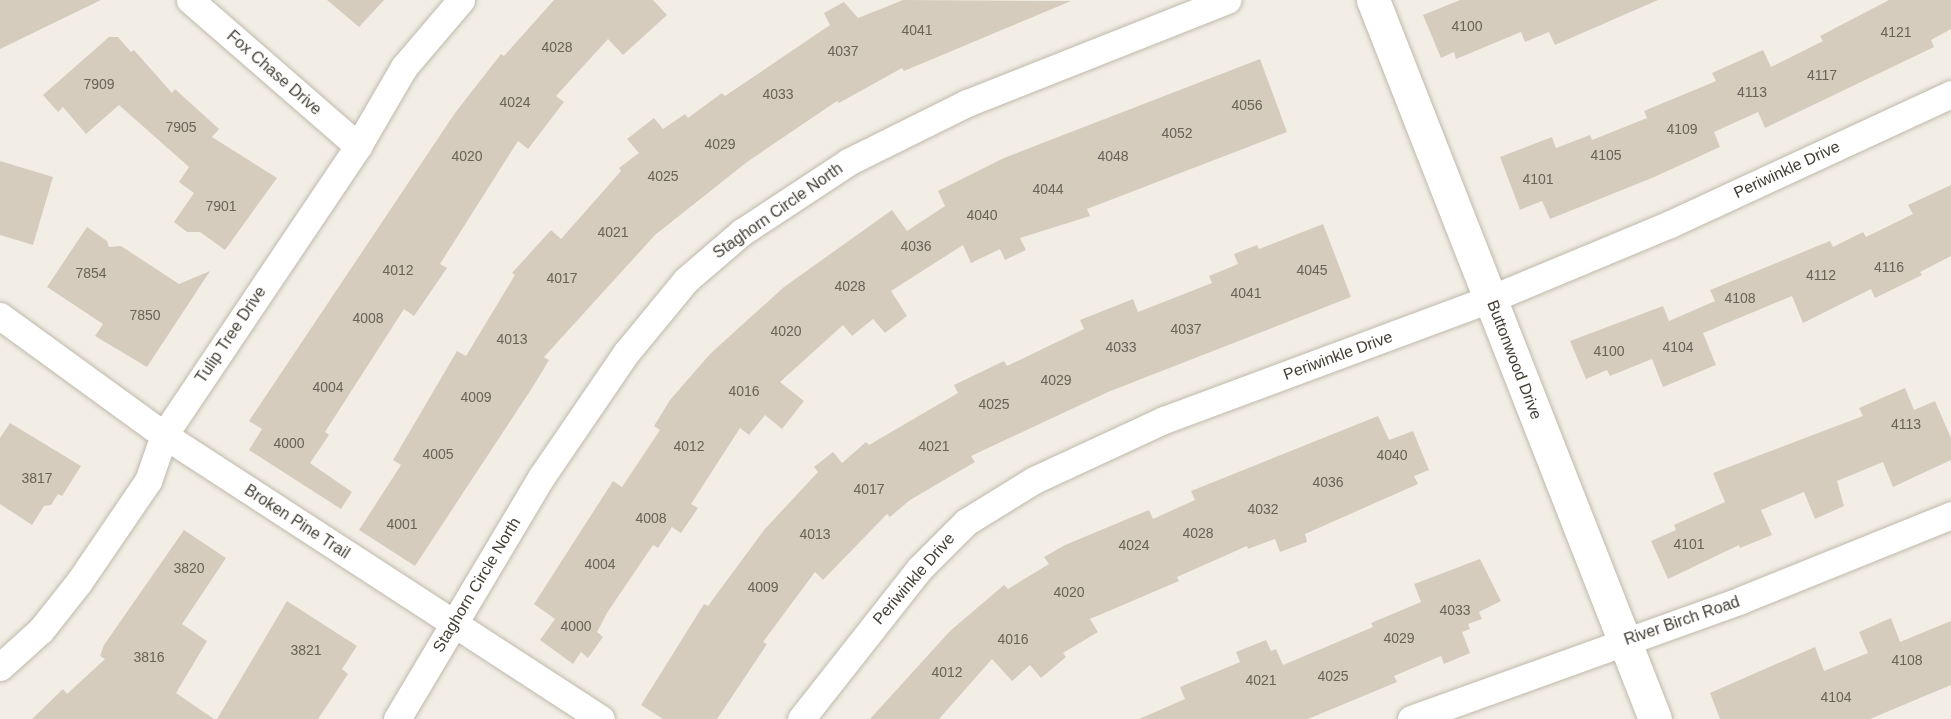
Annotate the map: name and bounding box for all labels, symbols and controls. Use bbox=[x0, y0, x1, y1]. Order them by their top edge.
house number: 4100 bbox=[1451, 18, 1483, 34]
house number: 4041 bbox=[901, 22, 933, 38]
house number: 4121 bbox=[1880, 24, 1912, 40]
street label: Fox Chase Drive bbox=[223, 27, 325, 119]
house number: 4028 bbox=[541, 39, 573, 55]
house number: 4037 bbox=[827, 43, 859, 59]
house number: 4117 bbox=[1807, 67, 1837, 83]
house number: 7909 bbox=[83, 76, 115, 92]
house number: 4113 bbox=[1737, 84, 1767, 100]
house number: 4033 bbox=[762, 86, 794, 102]
house number: 4024 bbox=[499, 94, 531, 110]
house number: 4056 bbox=[1231, 97, 1263, 113]
house number: 7905 bbox=[165, 119, 197, 135]
house number: 4109 bbox=[1666, 121, 1698, 137]
house number: 4052 bbox=[1161, 125, 1193, 141]
house number: 4029 bbox=[704, 136, 736, 152]
street label: Periwinkle Drive bbox=[1731, 137, 1843, 203]
house number: 4105 bbox=[1590, 147, 1622, 163]
house number: 4020 bbox=[451, 148, 483, 164]
house number: 4048 bbox=[1097, 148, 1129, 164]
street label: Staghorn Circle North bbox=[709, 159, 847, 263]
house number: 4025 bbox=[647, 168, 679, 184]
house number: 4101 bbox=[1522, 171, 1554, 187]
house number: 4044 bbox=[1032, 181, 1064, 197]
house number: 7901 bbox=[205, 198, 237, 214]
house number: 4040 bbox=[966, 207, 998, 223]
house number: 4021 bbox=[597, 224, 629, 240]
house number: 4036 bbox=[900, 238, 932, 254]
house number: 4116 bbox=[1874, 259, 1904, 275]
house number: 4012 bbox=[382, 262, 414, 278]
house number: 4045 bbox=[1296, 262, 1328, 278]
house number: 7854 bbox=[75, 265, 107, 281]
house number: 4112 bbox=[1806, 267, 1836, 283]
house number: 4017 bbox=[546, 270, 578, 286]
house number: 4028 bbox=[834, 278, 866, 294]
street label: Tulip Tree Drive bbox=[192, 283, 270, 387]
house number: 4041 bbox=[1230, 285, 1262, 301]
house number: 4108 bbox=[1724, 290, 1756, 306]
street label: Buttonwood Drive bbox=[1482, 298, 1546, 422]
house number: 7850 bbox=[129, 307, 161, 323]
house number: 4008 bbox=[352, 310, 384, 326]
house number: 4037 bbox=[1170, 321, 1202, 337]
house number: 4020 bbox=[770, 323, 802, 339]
street label: Periwinkle Drive bbox=[1281, 327, 1395, 385]
house number: 4013 bbox=[496, 331, 528, 347]
house number: 4033 bbox=[1105, 339, 1137, 355]
house number: 4104 bbox=[1662, 339, 1694, 355]
house number: 4100 bbox=[1593, 343, 1625, 359]
house number: 4029 bbox=[1040, 372, 1072, 388]
house number: 4004 bbox=[312, 379, 344, 395]
house number: 4016 bbox=[728, 383, 760, 399]
house number: 4009 bbox=[460, 389, 492, 405]
house number: 4025 bbox=[978, 396, 1010, 412]
house number: 4113 bbox=[1891, 416, 1921, 432]
house number: 4000 bbox=[273, 435, 305, 451]
house number: 4012 bbox=[673, 438, 705, 454]
house number: 4021 bbox=[918, 438, 950, 454]
house number: 4005 bbox=[422, 446, 454, 462]
house number: 4040 bbox=[1376, 447, 1408, 463]
house number: 3817 bbox=[21, 470, 53, 486]
house number: 4036 bbox=[1312, 474, 1344, 490]
street label: Broken Pine Trail bbox=[241, 481, 353, 563]
house number: 4017 bbox=[853, 481, 885, 497]
house number: 4032 bbox=[1247, 501, 1279, 517]
house number: 4008 bbox=[635, 510, 667, 526]
street label: Staghorn Circle North bbox=[429, 514, 525, 656]
house number: 4001 bbox=[386, 516, 418, 532]
house number: 4028 bbox=[1182, 525, 1214, 541]
house number: 4013 bbox=[799, 526, 831, 542]
street label: Periwinkle Drive bbox=[869, 529, 959, 629]
house number: 4101 bbox=[1673, 536, 1705, 552]
house number: 4024 bbox=[1118, 537, 1150, 553]
house number: 4004 bbox=[584, 556, 616, 572]
house number: 3820 bbox=[173, 560, 205, 576]
house number: 4009 bbox=[747, 579, 779, 595]
house number: 4020 bbox=[1053, 584, 1085, 600]
street label: River Birch Road bbox=[1622, 592, 1742, 650]
house number: 4033 bbox=[1439, 602, 1471, 618]
house number: 4000 bbox=[560, 618, 592, 634]
house number: 4029 bbox=[1383, 630, 1415, 646]
house number: 4016 bbox=[997, 631, 1029, 647]
house number: 3821 bbox=[290, 642, 322, 658]
house number: 3816 bbox=[133, 649, 165, 665]
house number: 4108 bbox=[1891, 652, 1923, 668]
house number: 4012 bbox=[931, 664, 963, 680]
house number: 4025 bbox=[1317, 668, 1349, 684]
house number: 4021 bbox=[1245, 672, 1277, 688]
house number: 4104 bbox=[1820, 689, 1852, 705]

